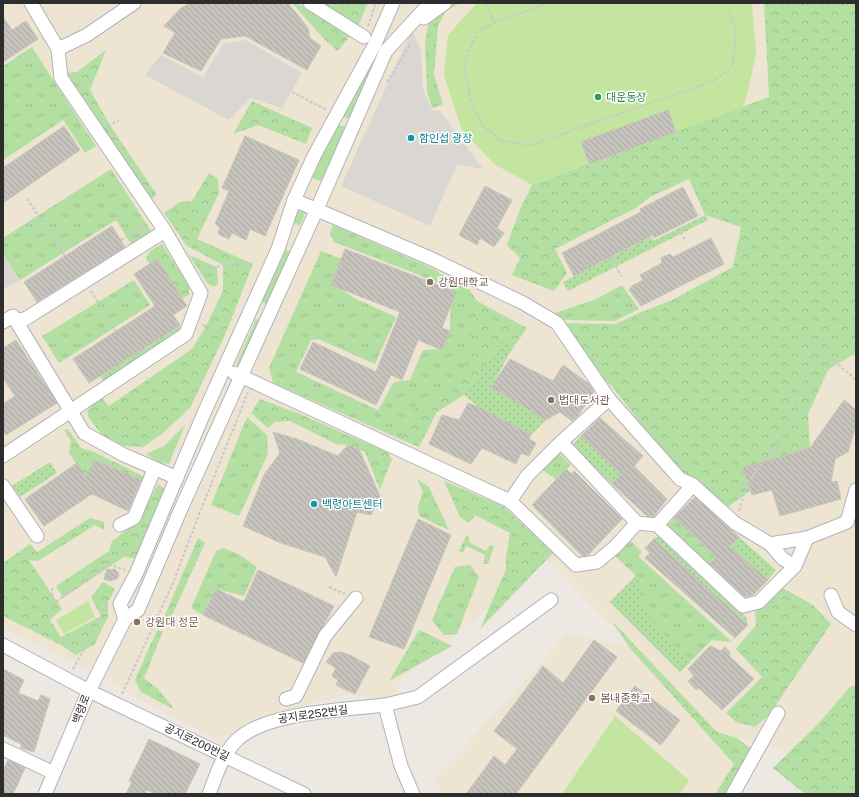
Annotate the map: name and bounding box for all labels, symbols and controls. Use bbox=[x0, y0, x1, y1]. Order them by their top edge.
place label: 대운동장 bbox=[606, 91, 646, 103]
marker: 대운동장 bbox=[593, 92, 603, 102]
place label: 함인섭 광장 bbox=[419, 132, 472, 144]
marker: 함인섭 광장 bbox=[406, 133, 416, 143]
place label: 강원대학교 bbox=[438, 276, 489, 288]
marker: 강원대학교 bbox=[425, 277, 435, 287]
place label: 법대도서관 bbox=[559, 394, 610, 406]
marker: 법대도서관 bbox=[546, 395, 556, 405]
place label: 백령아트센터 bbox=[322, 498, 383, 510]
marker: 백령아트센터 bbox=[309, 499, 319, 509]
place label: 강원대 정문 bbox=[145, 616, 198, 628]
marker: 강원대 정문 bbox=[132, 617, 142, 627]
place label: 봄내중학교 bbox=[600, 692, 651, 704]
street label: 백령로 bbox=[70, 693, 92, 725]
marker: 봄내중학교 bbox=[587, 693, 597, 703]
street label: 공지로252번길 bbox=[277, 703, 349, 725]
street label: 공지로200번길 bbox=[163, 721, 231, 763]

